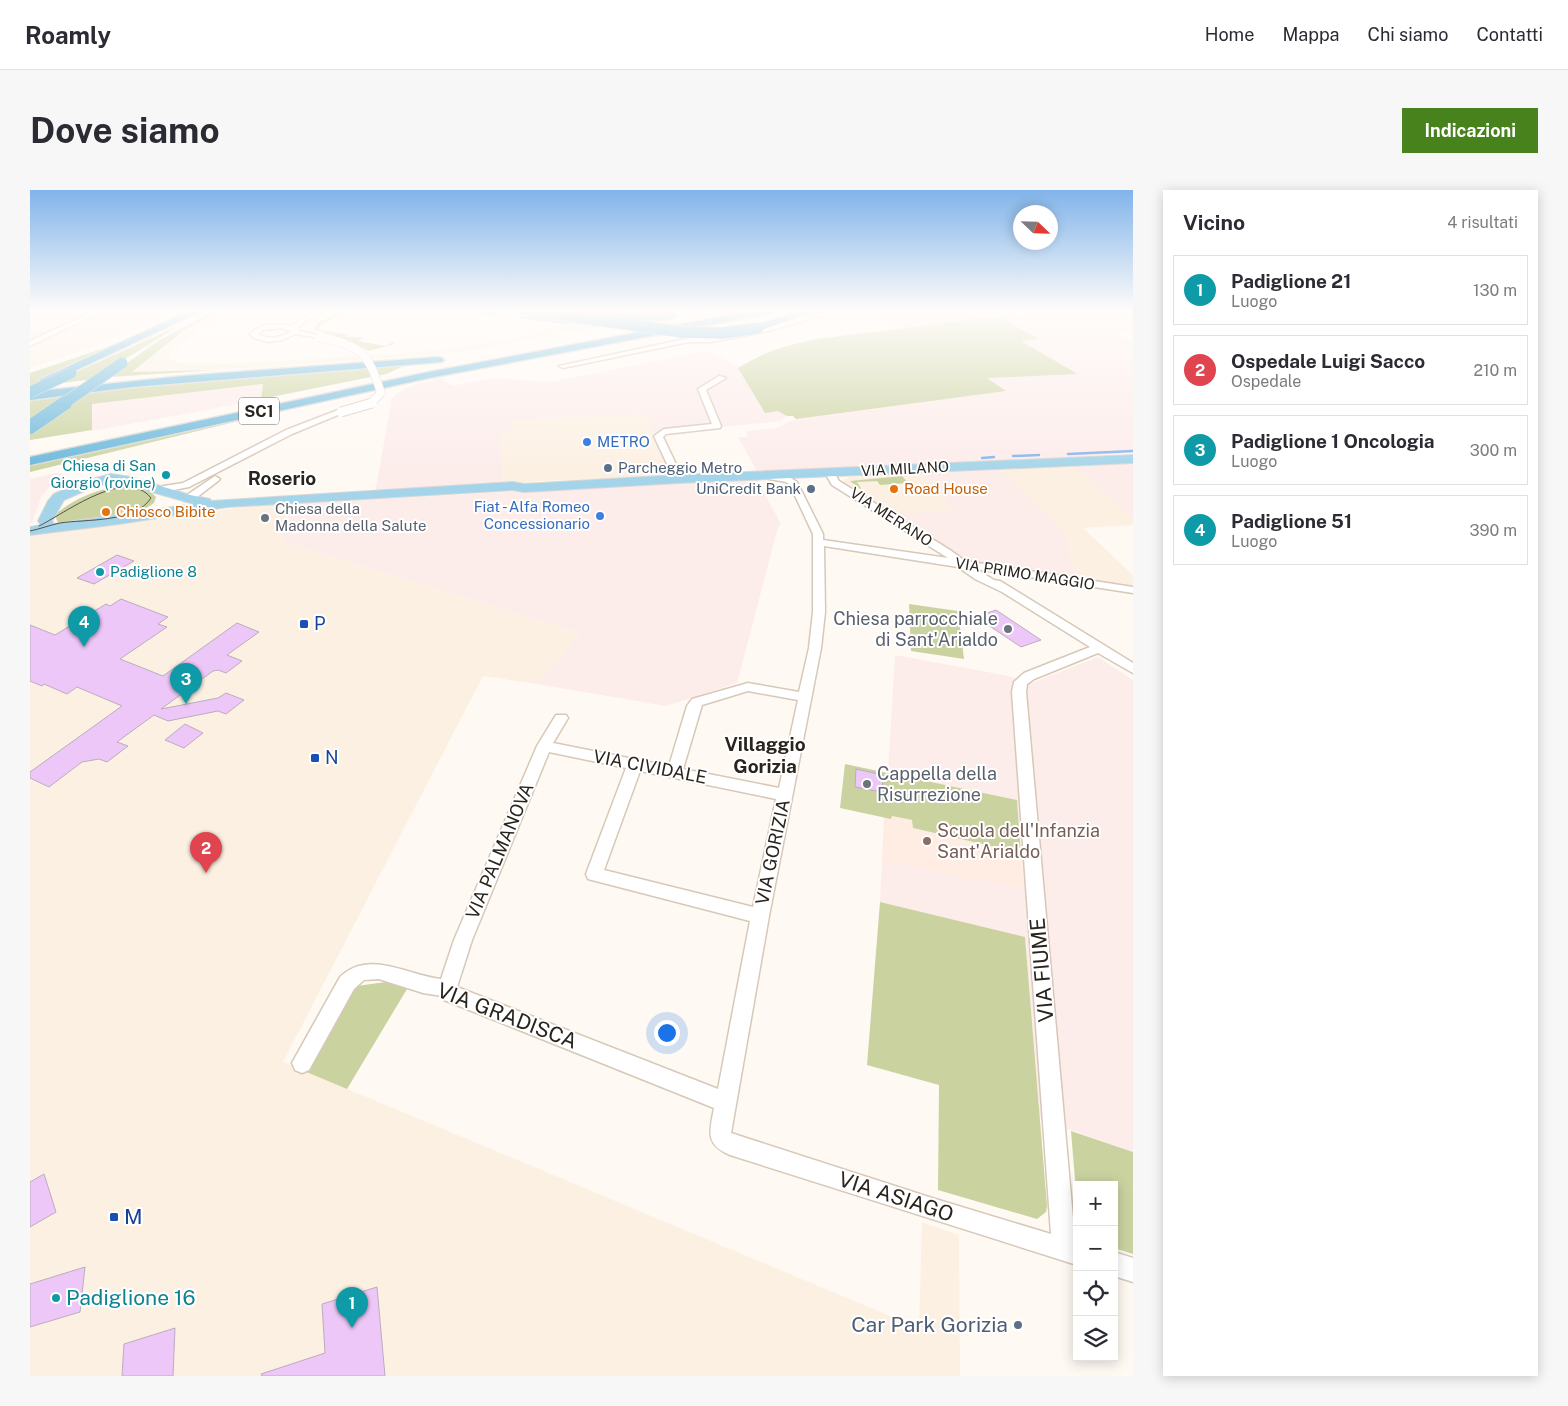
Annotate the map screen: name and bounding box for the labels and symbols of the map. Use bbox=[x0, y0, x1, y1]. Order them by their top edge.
north arrow bbox=[1013, 205, 1058, 250]
road number: SC1 bbox=[239, 398, 279, 425]
place label: METRO bbox=[597, 433, 650, 450]
marker: METRO bbox=[581, 436, 593, 448]
place label: Chiesa di San Giorgio (rovine) bbox=[50, 457, 156, 491]
street label: VIA MILANO bbox=[861, 458, 949, 479]
place label: Parcheggio Metro bbox=[618, 459, 742, 476]
marker: Parcheggio Metro bbox=[602, 462, 614, 474]
district label: Roserio bbox=[248, 467, 316, 489]
marker: Chiesa di San Giorgio (rovine) bbox=[160, 469, 172, 481]
place label: UniCredit Bank bbox=[696, 480, 801, 497]
place label: Road House bbox=[904, 480, 988, 497]
marker: UniCredit Bank bbox=[805, 483, 817, 495]
marker: Road House bbox=[888, 483, 900, 495]
street label: VIA MERANO bbox=[847, 484, 936, 549]
place label: Fiat - Alfa Romeo Concessionario bbox=[474, 498, 590, 532]
place label: Chiesa della Madonna della Salute bbox=[275, 500, 427, 534]
place label: Chiosco Bibite bbox=[116, 503, 216, 520]
marker: Chiosco Bibite bbox=[100, 506, 112, 518]
marker: Fiat - Alfa Romeo Concessionario bbox=[594, 510, 606, 522]
marker: Chiesa della Madonna della Salute bbox=[259, 512, 271, 524]
street label: VIA PRIMO MAGGIO bbox=[954, 554, 1096, 593]
place label: Padiglione 8 bbox=[110, 563, 197, 580]
marker: Padiglione 8 bbox=[94, 566, 106, 578]
pin: 4 bbox=[68, 606, 100, 647]
place label: Chiesa parrocchiale di Sant'Arialdo bbox=[833, 608, 998, 650]
place label: P bbox=[314, 613, 325, 634]
marker: P bbox=[298, 618, 310, 630]
marker: Chiesa parrocchiale di Sant'Arialdo bbox=[1002, 623, 1014, 635]
pin: 3 bbox=[170, 663, 202, 704]
district label: Villaggio Gorizia bbox=[724, 733, 806, 777]
street label: VIA CIVIDALE bbox=[591, 745, 709, 788]
place label: N bbox=[325, 747, 339, 768]
marker: N bbox=[309, 752, 321, 764]
place label: Cappella della Risurrezione bbox=[877, 763, 997, 805]
marker: Cappella della Risurrezione bbox=[861, 778, 873, 790]
street label: VIA PALMANOVA bbox=[461, 779, 538, 922]
street label: VIA GORIZIA bbox=[751, 797, 794, 907]
place label: Scuola dell'Infanzia Sant'Arialdo bbox=[937, 820, 1100, 862]
pin: 2 bbox=[190, 832, 222, 873]
marker: Scuola dell'Infanzia Sant'Arialdo bbox=[921, 835, 933, 847]
street label: VIA FIUME bbox=[1024, 917, 1059, 1023]
street label: VIA GRADISCA bbox=[434, 977, 581, 1054]
your location bbox=[654, 1020, 680, 1046]
street label: VIA ASIAGO bbox=[835, 1166, 957, 1227]
place label: M bbox=[124, 1204, 143, 1229]
marker: M bbox=[108, 1211, 120, 1223]
place label: Padiglione 16 bbox=[66, 1285, 196, 1310]
pin: 1 bbox=[336, 1287, 368, 1328]
marker: Padiglione 16 bbox=[50, 1292, 62, 1304]
place label: Car Park Gorizia bbox=[851, 1312, 1008, 1337]
marker: Car Park Gorizia bbox=[1012, 1319, 1024, 1331]

